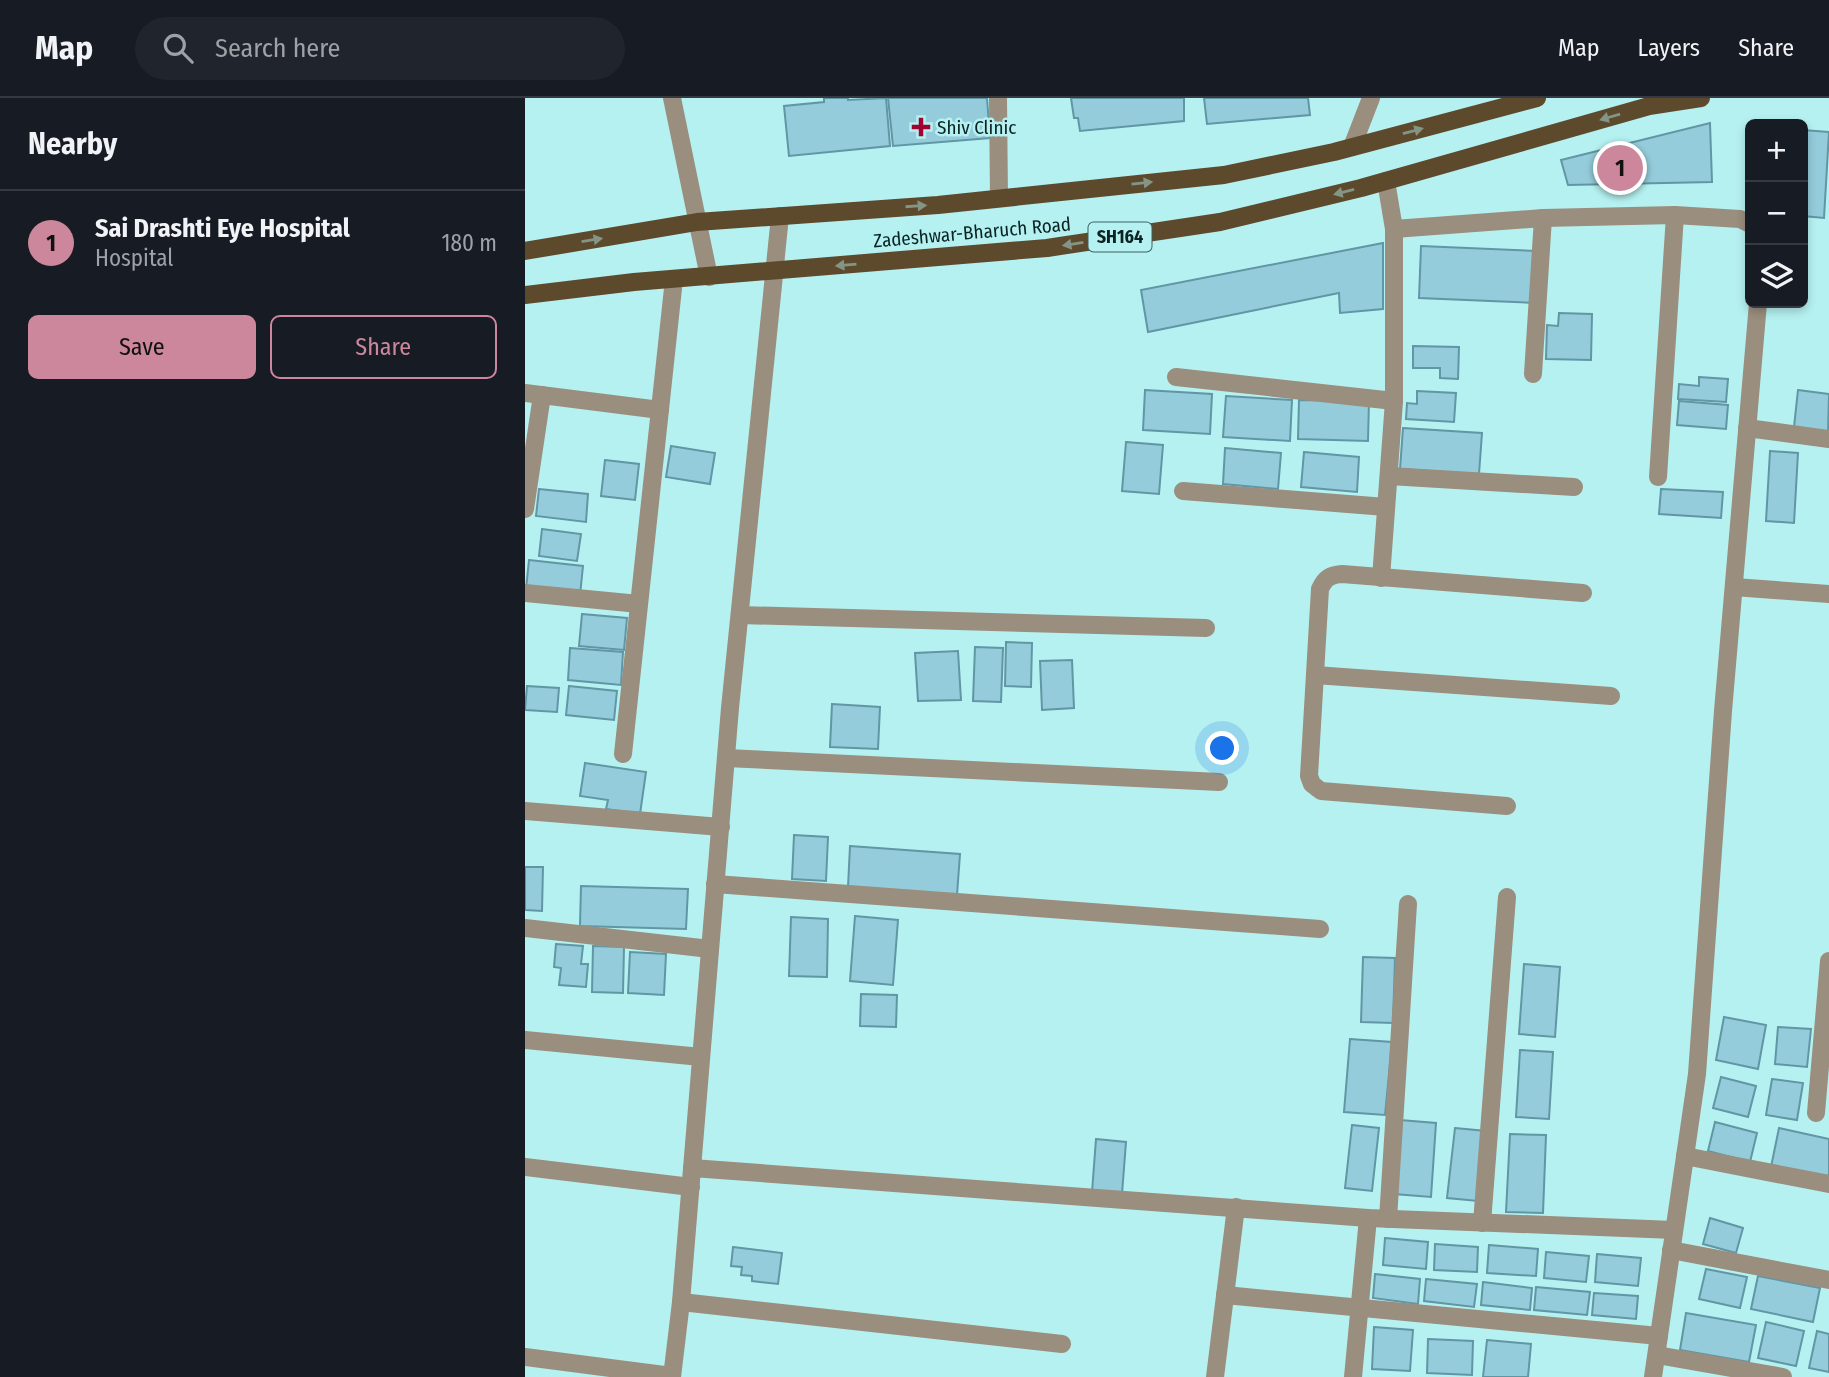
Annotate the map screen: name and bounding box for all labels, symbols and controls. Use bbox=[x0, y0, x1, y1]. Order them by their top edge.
search box bbox=[135, 17, 625, 80]
text: Map bbox=[35, 28, 93, 68]
icon: search bbox=[159, 29, 197, 67]
text: Search here bbox=[215, 33, 340, 64]
text: Map bbox=[1558, 34, 1600, 62]
text: Layers bbox=[1638, 34, 1700, 62]
text: Share bbox=[1738, 34, 1794, 62]
one-way arrow bbox=[1599, 112, 1621, 123]
place label: Shiv Clinic bbox=[937, 116, 1016, 139]
marker: Shiv Clinic bbox=[911, 117, 931, 137]
map controls bbox=[1745, 119, 1808, 308]
button: + bbox=[1745, 119, 1808, 182]
one-way arrow bbox=[1402, 125, 1424, 136]
text: Nearby bbox=[28, 126, 117, 162]
pin: 1 bbox=[1597, 142, 1643, 194]
one-way arrow bbox=[1131, 178, 1153, 189]
button: − bbox=[1745, 182, 1808, 245]
one-way arrow bbox=[1333, 187, 1355, 198]
one-way arrow bbox=[905, 200, 927, 211]
street label: Zadeshwar-Bharuch Road bbox=[872, 212, 1072, 253]
text: Sai Drashti Eye Hospital bbox=[95, 213, 350, 244]
road number: SH164 bbox=[1089, 222, 1151, 252]
text: 1 bbox=[46, 229, 56, 257]
text: 180 m bbox=[441, 229, 497, 257]
one-way arrow bbox=[581, 234, 603, 245]
one-way arrow bbox=[1061, 239, 1083, 250]
text: Hospital bbox=[95, 244, 173, 272]
button: layers bbox=[1745, 245, 1808, 308]
one-way arrow bbox=[835, 260, 857, 271]
button: Save bbox=[28, 315, 256, 379]
button: Share bbox=[270, 315, 497, 379]
your location bbox=[1205, 731, 1239, 765]

